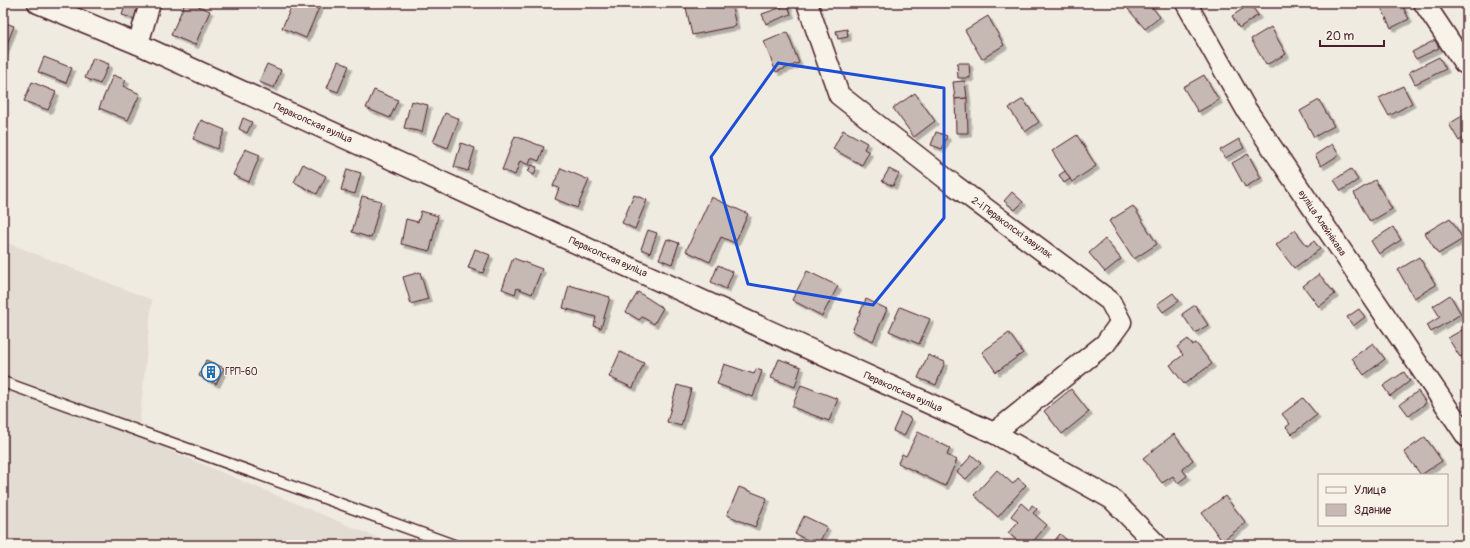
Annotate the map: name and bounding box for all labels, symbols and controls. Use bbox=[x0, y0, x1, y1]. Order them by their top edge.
scale bar bbox=[1320, 22, 1384, 48]
text: 20 m bbox=[1326, 29, 1355, 44]
street label: Перакопская вуліца bbox=[272, 100, 355, 146]
street label: вуліца Алейнікава bbox=[1296, 188, 1349, 259]
street label: 2-і Перакопскі завулак bbox=[969, 194, 1055, 262]
street label: Перакопская вуліца bbox=[567, 234, 650, 280]
building icon: ГРП-60 bbox=[200, 361, 222, 383]
place label: ГРП-60 bbox=[225, 366, 258, 378]
street label: Перакопская вуліца bbox=[862, 369, 945, 415]
legend bbox=[1318, 474, 1448, 526]
text: Улица bbox=[1354, 483, 1386, 498]
text: Здание bbox=[1354, 503, 1391, 518]

